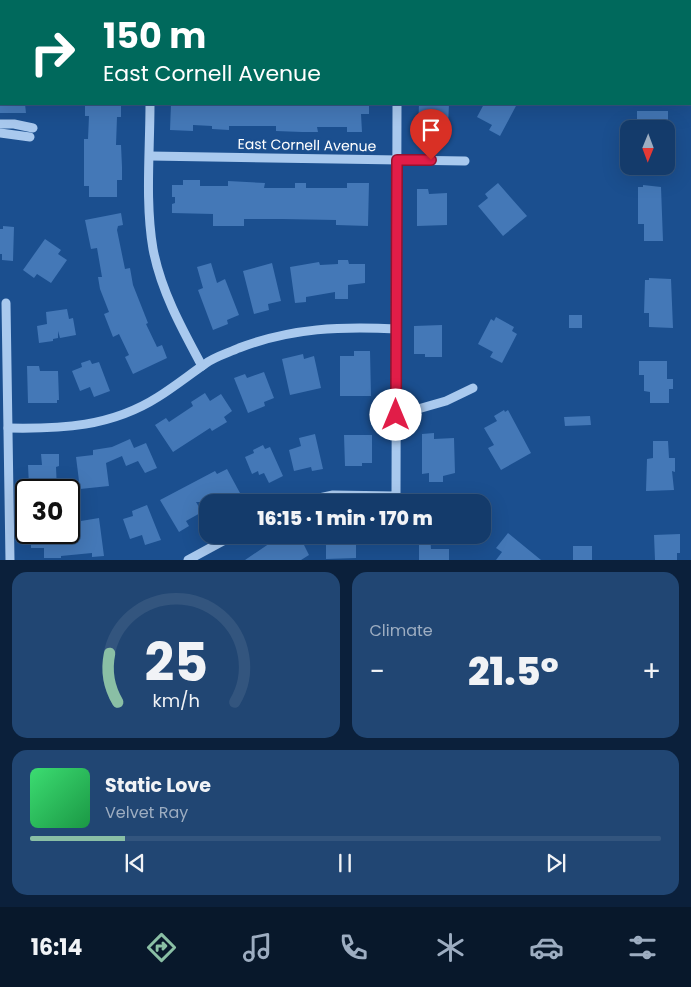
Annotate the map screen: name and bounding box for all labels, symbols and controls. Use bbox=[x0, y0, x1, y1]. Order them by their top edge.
text: 150 m bbox=[103, 11, 206, 60]
icon: right bbox=[20, 20, 85, 85]
text: East Cornell Avenue bbox=[103, 58, 321, 89]
pin bbox=[410, 109, 452, 160]
icon: arrive bbox=[417, 116, 445, 144]
north arrow bbox=[620, 120, 675, 175]
map controls bbox=[620, 120, 675, 175]
street label: East Cornell Avenue bbox=[238, 134, 377, 156]
position arrow bbox=[369, 388, 421, 440]
speed limit sign: 30 bbox=[15, 479, 80, 544]
text: 16:15 · 1 min · 170 m bbox=[257, 505, 433, 532]
text: Climate bbox=[370, 619, 433, 642]
text: 25 bbox=[144, 626, 208, 699]
text: 21.5° bbox=[468, 645, 559, 698]
text: − bbox=[370, 652, 385, 691]
text: + bbox=[642, 652, 661, 691]
text: km/h bbox=[152, 688, 200, 713]
text: Static Love bbox=[105, 772, 211, 799]
text: Velvet Ray bbox=[105, 801, 188, 824]
icon: previous bbox=[121, 849, 149, 877]
icon: pause bbox=[331, 849, 359, 877]
icon: next bbox=[542, 849, 570, 877]
icon: directions bbox=[144, 930, 179, 965]
icon: music bbox=[240, 930, 275, 965]
icon: phone bbox=[336, 930, 371, 965]
icon: climate bbox=[433, 930, 468, 965]
icon: car bbox=[529, 930, 564, 965]
icon: filters bbox=[625, 930, 660, 965]
text: 16:14 bbox=[31, 932, 82, 963]

